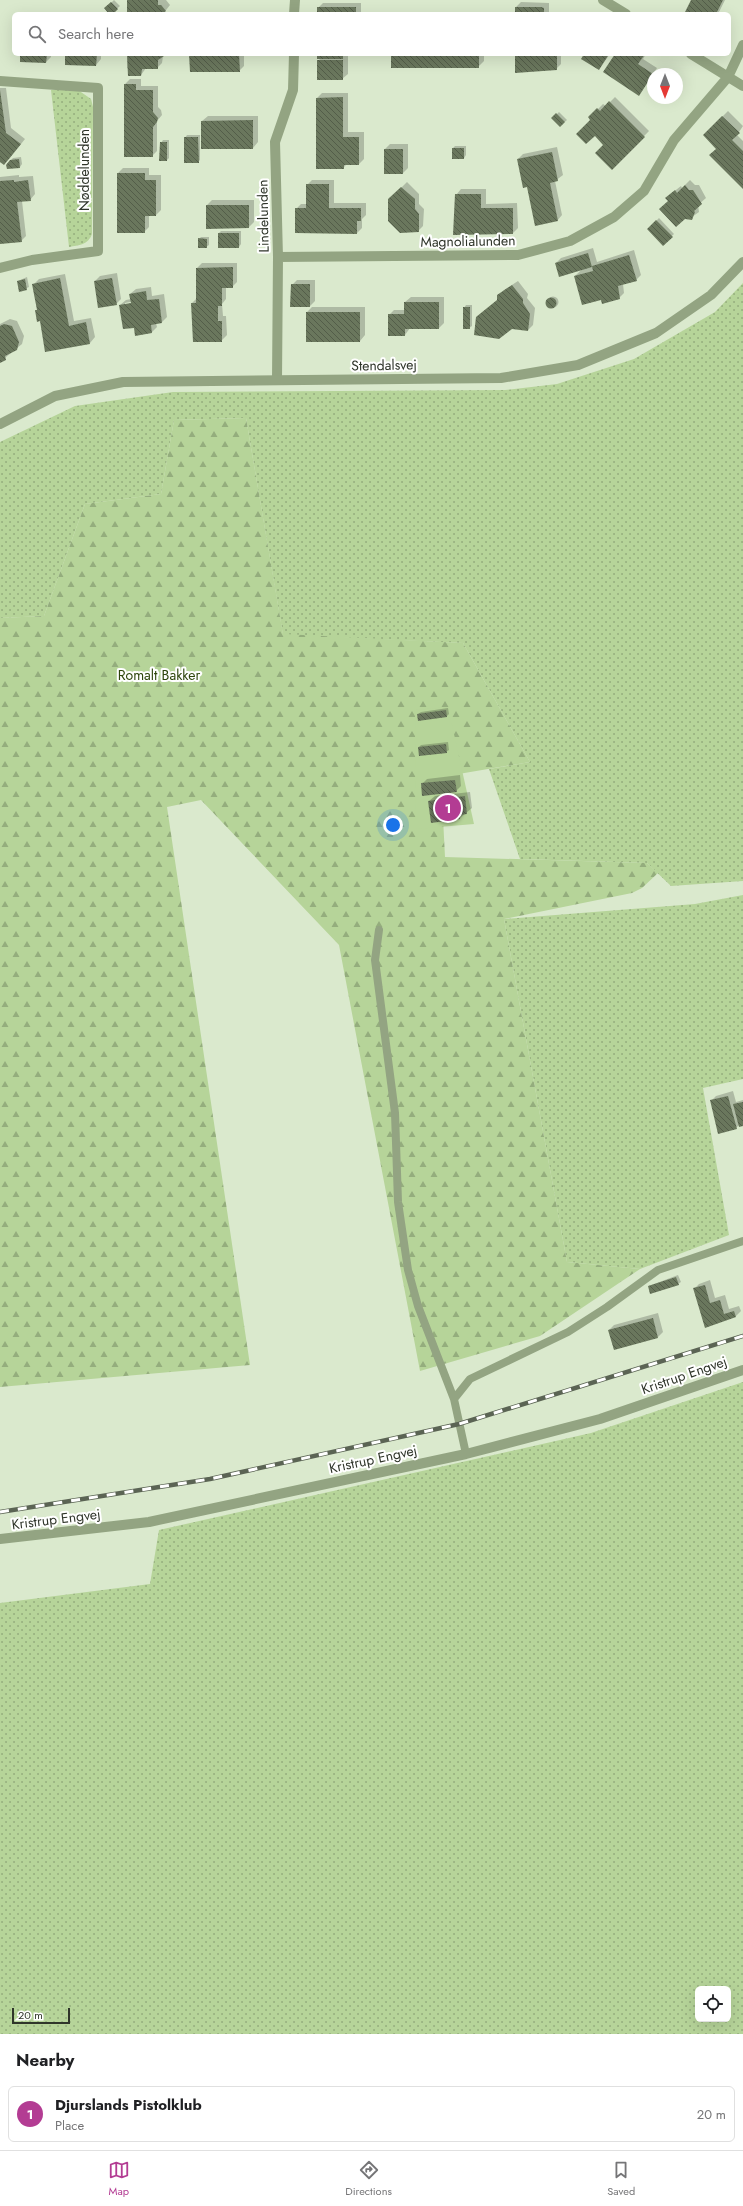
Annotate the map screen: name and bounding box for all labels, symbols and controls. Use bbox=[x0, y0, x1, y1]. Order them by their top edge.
search box bbox=[12, 12, 731, 56]
icon: search bbox=[26, 23, 48, 45]
text: Search here bbox=[58, 23, 134, 45]
north arrow bbox=[647, 68, 683, 104]
street label: Nøddelunden bbox=[74, 129, 94, 211]
street label: Lindelunden bbox=[252, 179, 274, 253]
street label: Magnolialunden bbox=[420, 230, 516, 252]
street label: Stendalsvej bbox=[351, 354, 417, 376]
park label: Romalt Bakker bbox=[118, 665, 200, 685]
pin: 1 bbox=[435, 793, 461, 823]
your location bbox=[383, 815, 403, 835]
street label: Kristrup Engvej bbox=[638, 1351, 730, 1399]
street label: Kristrup Engvej bbox=[327, 1440, 419, 1478]
street label: Kristrup Engvej bbox=[10, 1504, 102, 1534]
map controls bbox=[695, 1986, 731, 2022]
button: locate bbox=[695, 1986, 731, 2022]
scale bar bbox=[12, 2006, 70, 2025]
text: 20 m bbox=[18, 2007, 43, 2023]
text: Nearby bbox=[16, 2048, 74, 2072]
text: Djurslands Pistolklub bbox=[55, 2094, 202, 2116]
text: 1 bbox=[27, 2105, 33, 2124]
text: 20 m bbox=[697, 2105, 726, 2124]
text: Place bbox=[55, 2116, 84, 2135]
tab: Map bbox=[108, 2159, 130, 2199]
tab: Directions bbox=[345, 2159, 392, 2199]
tab: Saved bbox=[607, 2159, 635, 2199]

